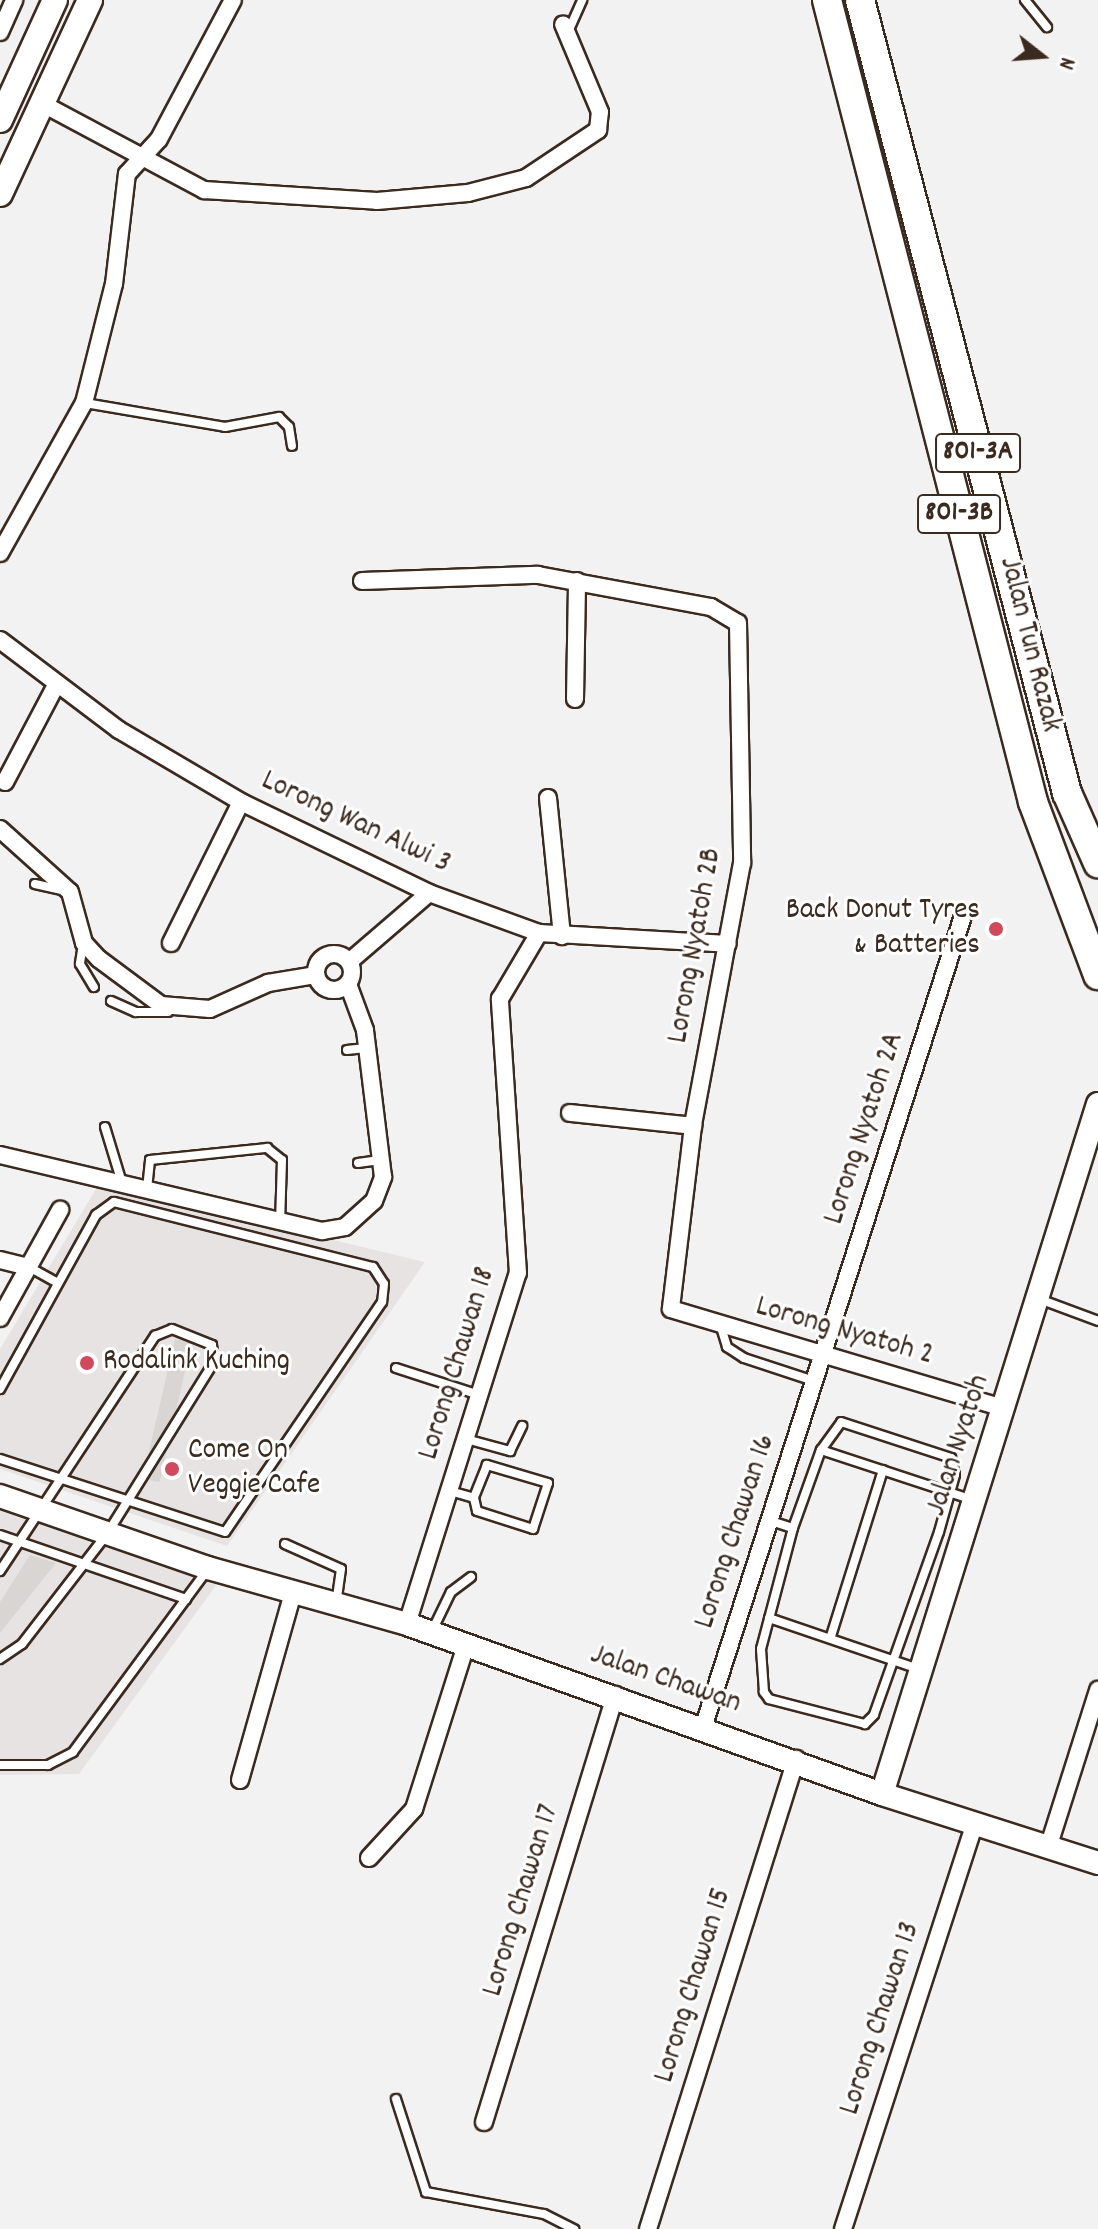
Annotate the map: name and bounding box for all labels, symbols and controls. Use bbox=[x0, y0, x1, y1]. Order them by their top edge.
north arrow bbox=[1002, 16, 1082, 96]
text: N bbox=[1049, 53, 1082, 73]
road number: 801-3A bbox=[934, 429, 1022, 477]
road number: 801-3B bbox=[917, 490, 1001, 538]
street label: Jalan Tun Razak bbox=[989, 554, 1067, 736]
street label: Lorong Wan Alwi 3 bbox=[255, 764, 455, 884]
street label: Lorong Nyatoh 2B bbox=[662, 846, 732, 1046]
place label: Back Donut Tyres & Batteries bbox=[786, 894, 980, 964]
marker: Back Donut Tyres & Batteries bbox=[987, 920, 1005, 938]
street label: Lorong Nyatoh 2A bbox=[818, 1029, 914, 1229]
street label: Lorong Chawan 18 bbox=[413, 1263, 505, 1465]
street label: Lorong Nyatoh 2 bbox=[751, 1290, 937, 1376]
place label: Rodalink Kuching bbox=[103, 1345, 290, 1381]
marker: Rodalink Kuching bbox=[78, 1354, 96, 1372]
street label: Jalan Nyatoh bbox=[920, 1371, 1000, 1521]
street label: Lorong Chawan 16 bbox=[689, 1430, 785, 1634]
place label: Come On Veggie Cafe bbox=[188, 1434, 320, 1504]
marker: Come On Veggie Cafe bbox=[163, 1460, 181, 1478]
street label: Jalan Chawan bbox=[585, 1638, 745, 1724]
street label: Lorong Chawan 17 bbox=[477, 1801, 569, 2001]
street label: Lorong Chawan 15 bbox=[648, 1885, 742, 2087]
street label: Lorong Chawan 13 bbox=[834, 1918, 930, 2120]

